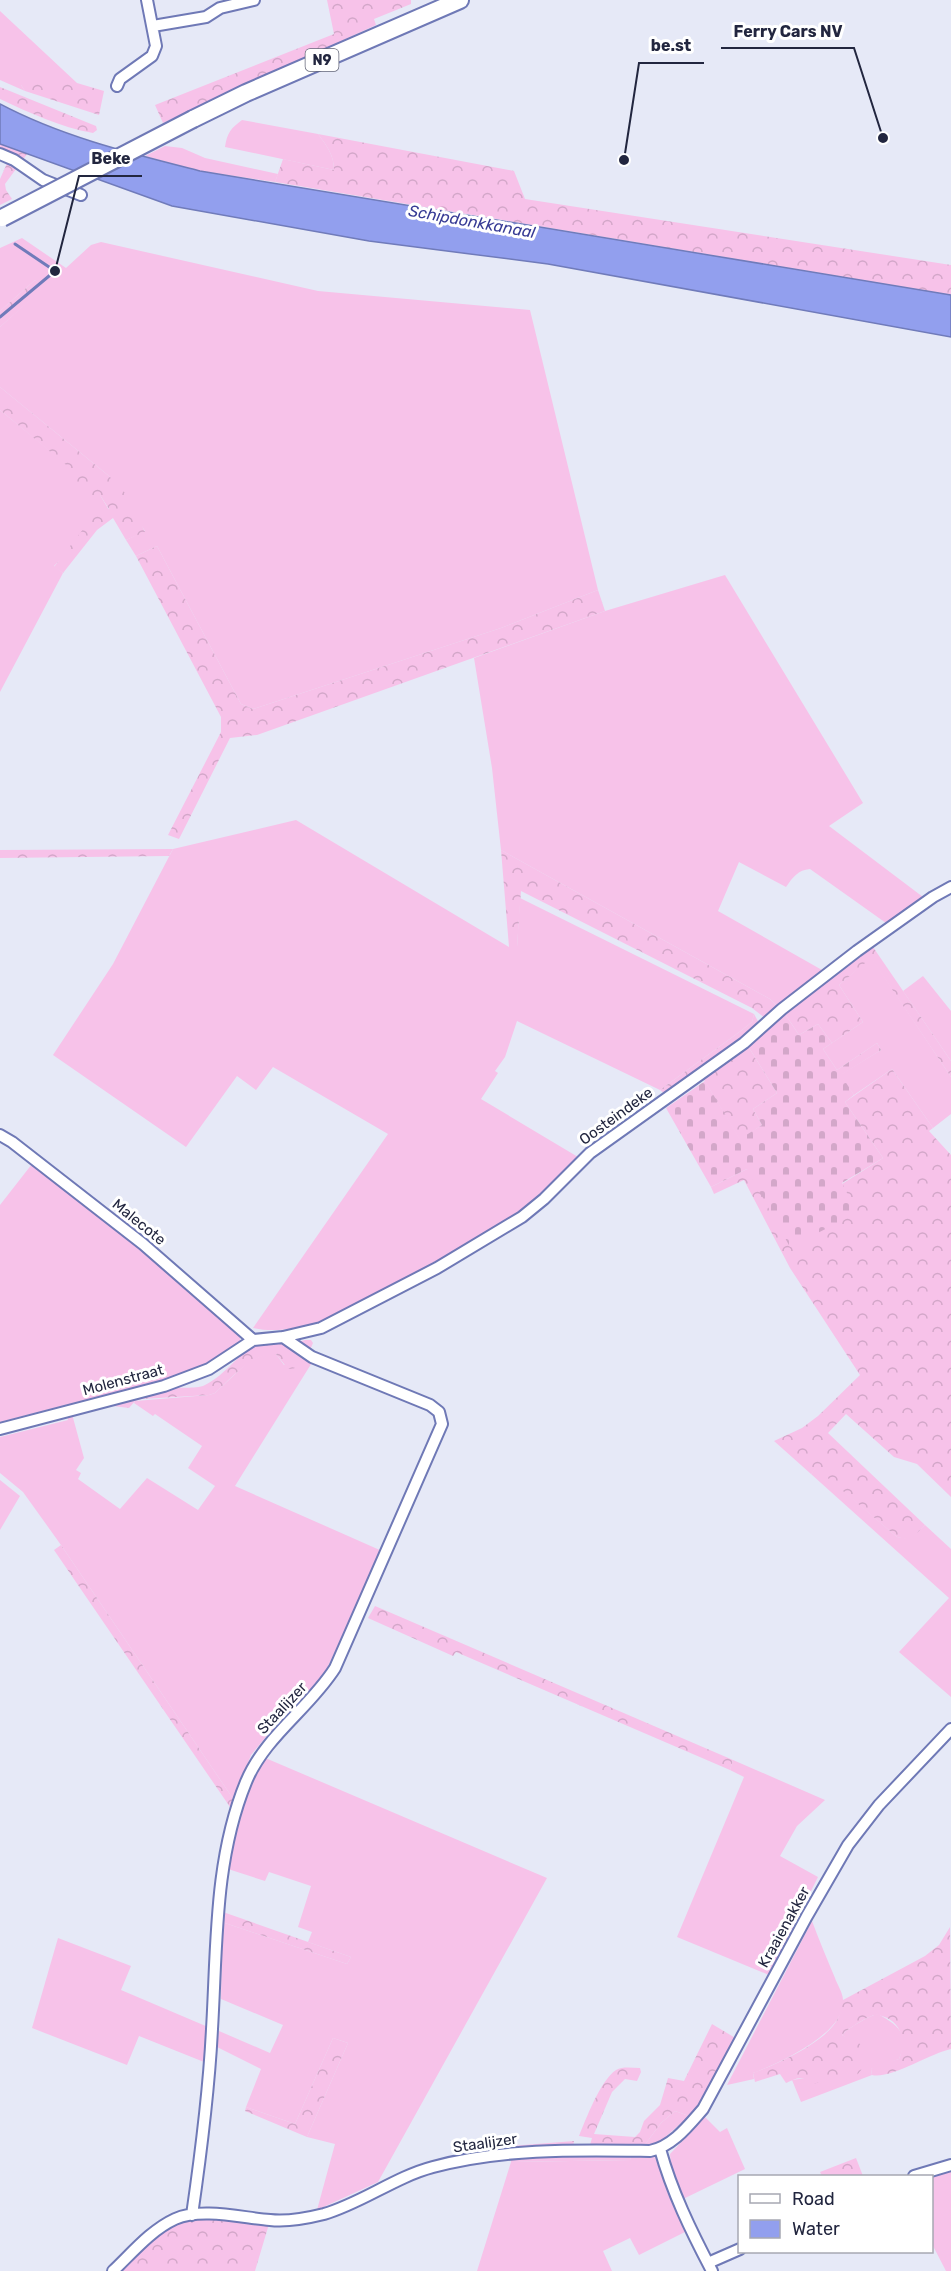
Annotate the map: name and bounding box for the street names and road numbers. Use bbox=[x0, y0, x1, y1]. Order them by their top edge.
road number: N9 bbox=[306, 49, 338, 71]
street label: Oosteindeke bbox=[576, 1083, 656, 1149]
street label: Malecote bbox=[109, 1195, 169, 1249]
street label: Molenstraat bbox=[81, 1361, 166, 1399]
street label: Staalijzer bbox=[253, 1678, 311, 1738]
street label: Kraaienakker bbox=[754, 1883, 814, 1971]
street label: Staalijzer bbox=[452, 2130, 518, 2156]

